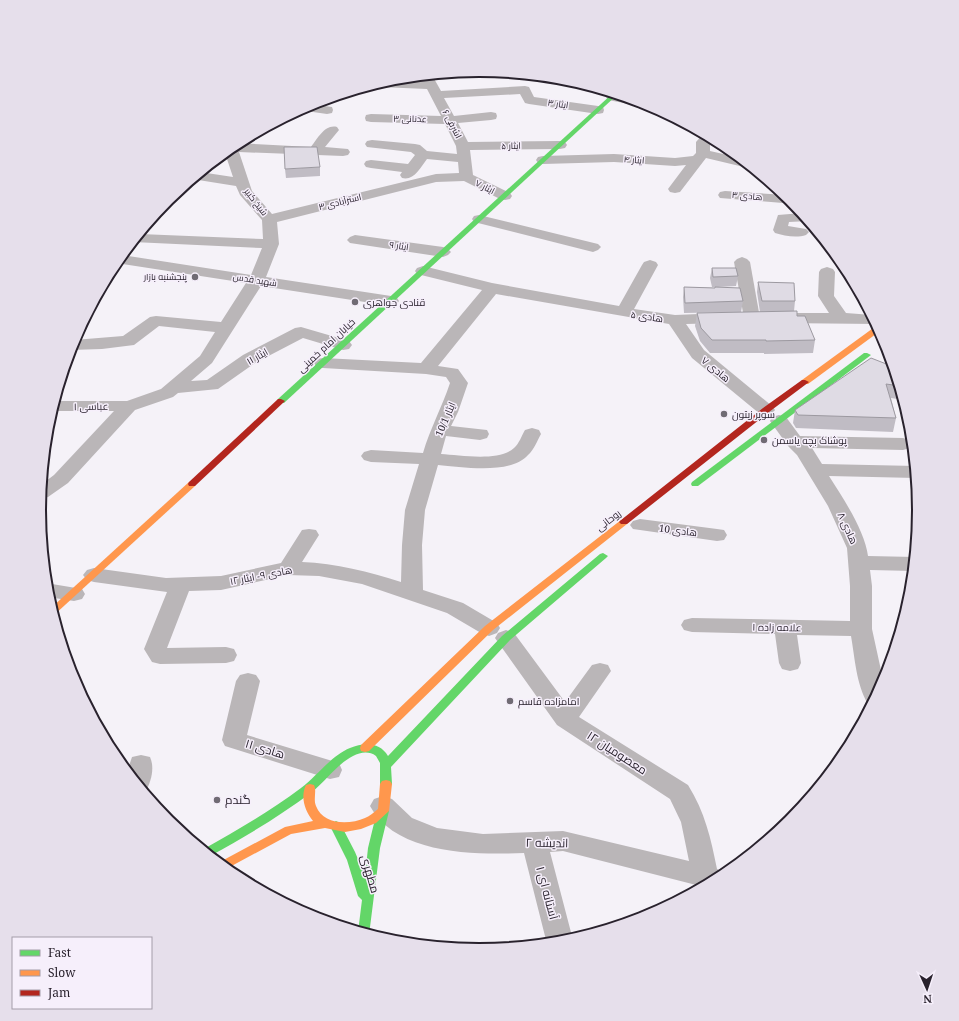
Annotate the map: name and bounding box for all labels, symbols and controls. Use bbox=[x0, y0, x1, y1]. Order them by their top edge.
street label: ایثار ۳ bbox=[547, 96, 569, 111]
street label: اشرفی ۶ bbox=[440, 107, 465, 140]
street label: عدنانی ۳ bbox=[393, 112, 427, 125]
street label: ایثار ۵ bbox=[501, 139, 521, 152]
street label: ایثار ۴ bbox=[623, 152, 645, 167]
street label: ایثار ۷ bbox=[473, 176, 497, 197]
street label: شیخ کبیر bbox=[241, 184, 271, 218]
street label: هادی ۳ bbox=[731, 188, 763, 203]
street label: استرآبادی ٣ bbox=[317, 190, 363, 213]
street label: ایثار ۹ bbox=[389, 238, 410, 253]
place label: پنجشنبه بازار bbox=[143, 270, 188, 283]
street label: شهید قدس bbox=[232, 270, 278, 289]
marker: پنجشنبه بازار bbox=[190, 272, 200, 282]
place label: قنادی جواهری bbox=[363, 295, 425, 309]
marker: قنادی جواهری bbox=[350, 297, 360, 307]
street label: هادی ۵ bbox=[630, 307, 664, 325]
street label: خیابان امام خمینی bbox=[294, 315, 359, 376]
street label: ایثار ۱۱ bbox=[244, 344, 270, 368]
street label: هادی ۷ bbox=[699, 353, 733, 385]
street label: عباسی ۱ bbox=[74, 399, 109, 413]
street label: ایثار 10/1 bbox=[431, 400, 459, 438]
place label: سوپر زیتون bbox=[732, 407, 775, 421]
marker: سوپر زیتون bbox=[719, 409, 729, 419]
place label: پوشاک بچه یاسمن bbox=[772, 433, 847, 447]
marker: پوشاک بچه یاسمن bbox=[759, 435, 769, 445]
street label: روحانی bbox=[593, 506, 623, 534]
street label: هادی ۸ bbox=[835, 510, 861, 546]
street label: هادی 10 bbox=[658, 521, 698, 539]
street label: هادی ۹- ایثار ۱۲ bbox=[229, 562, 293, 588]
street label: علامه زاده ۱ bbox=[752, 620, 802, 634]
place label: امامزاده قاسم bbox=[518, 694, 579, 709]
marker: امامزاده قاسم bbox=[505, 696, 515, 706]
street label: معصومیان ۱۲ bbox=[584, 727, 651, 778]
street label: هادی ۱۱ bbox=[243, 735, 287, 763]
place label: گندم bbox=[225, 791, 251, 808]
marker: گندم bbox=[212, 795, 222, 805]
street label: اندیشه ۲ bbox=[525, 834, 569, 851]
street label: مطهری bbox=[357, 853, 384, 895]
street label: آستانه ای ۱ bbox=[532, 864, 563, 922]
legend bbox=[12, 937, 152, 1009]
text: Fast bbox=[48, 944, 71, 961]
text: Slow bbox=[48, 964, 76, 981]
north arrow bbox=[907, 969, 947, 1009]
text: Jam bbox=[47, 984, 70, 1001]
text: N bbox=[922, 992, 932, 1007]

